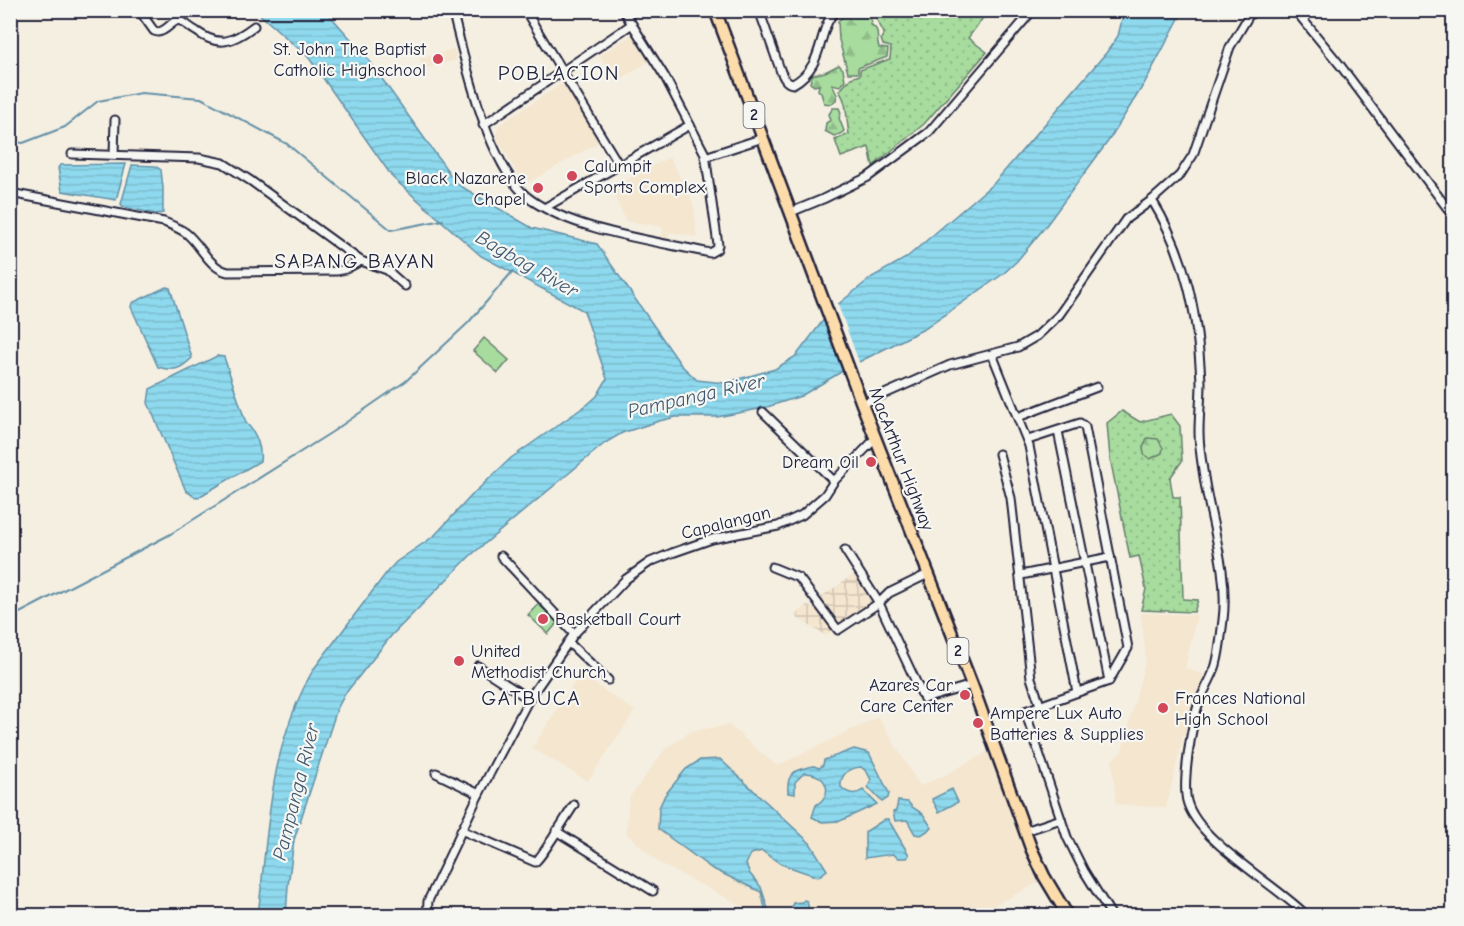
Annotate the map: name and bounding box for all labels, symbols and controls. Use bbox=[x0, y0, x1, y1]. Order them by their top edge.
place label: St. John The Baptist Catholic Highschool bbox=[273, 39, 427, 81]
marker: St. John The Baptist Catholic Highschool bbox=[431, 52, 445, 66]
district label: POBLACION bbox=[498, 61, 620, 85]
road number: 2 bbox=[744, 102, 764, 128]
place label: Calumpit Sports Complex bbox=[584, 156, 706, 198]
place label: Black Nazarene Chapel bbox=[406, 168, 526, 210]
marker: Calumpit Sports Complex bbox=[565, 169, 579, 183]
marker: Black Nazarene Chapel bbox=[531, 181, 545, 195]
water label: Bagbag River bbox=[472, 226, 583, 303]
district label: SAPANG BAYAN bbox=[274, 249, 436, 273]
water label: Pampanga River bbox=[625, 369, 768, 423]
street label: MacArthur Highway bbox=[864, 384, 938, 535]
place label: Dream Oil bbox=[782, 452, 859, 473]
marker: Dream Oil bbox=[864, 455, 878, 469]
street label: Capalangan bbox=[679, 502, 773, 544]
place label: Basketball Court bbox=[555, 609, 681, 630]
marker: Basketball Court bbox=[536, 612, 550, 626]
road number: 2 bbox=[948, 638, 968, 664]
place label: United Methodist Church bbox=[471, 641, 607, 683]
marker: United Methodist Church bbox=[452, 654, 466, 668]
place label: Azares Car Care Center bbox=[860, 675, 954, 717]
district label: GATBUCA bbox=[481, 686, 581, 710]
marker: Azares Car Care Center bbox=[958, 688, 972, 702]
place label: Frances National High School bbox=[1175, 688, 1306, 730]
marker: Frances National High School bbox=[1156, 701, 1170, 715]
place label: Ampere Lux Auto Batteries & Supplies bbox=[990, 703, 1143, 745]
marker: Ampere Lux Auto Batteries & Supplies bbox=[971, 716, 985, 730]
water label: Pampanga River bbox=[268, 720, 324, 863]

